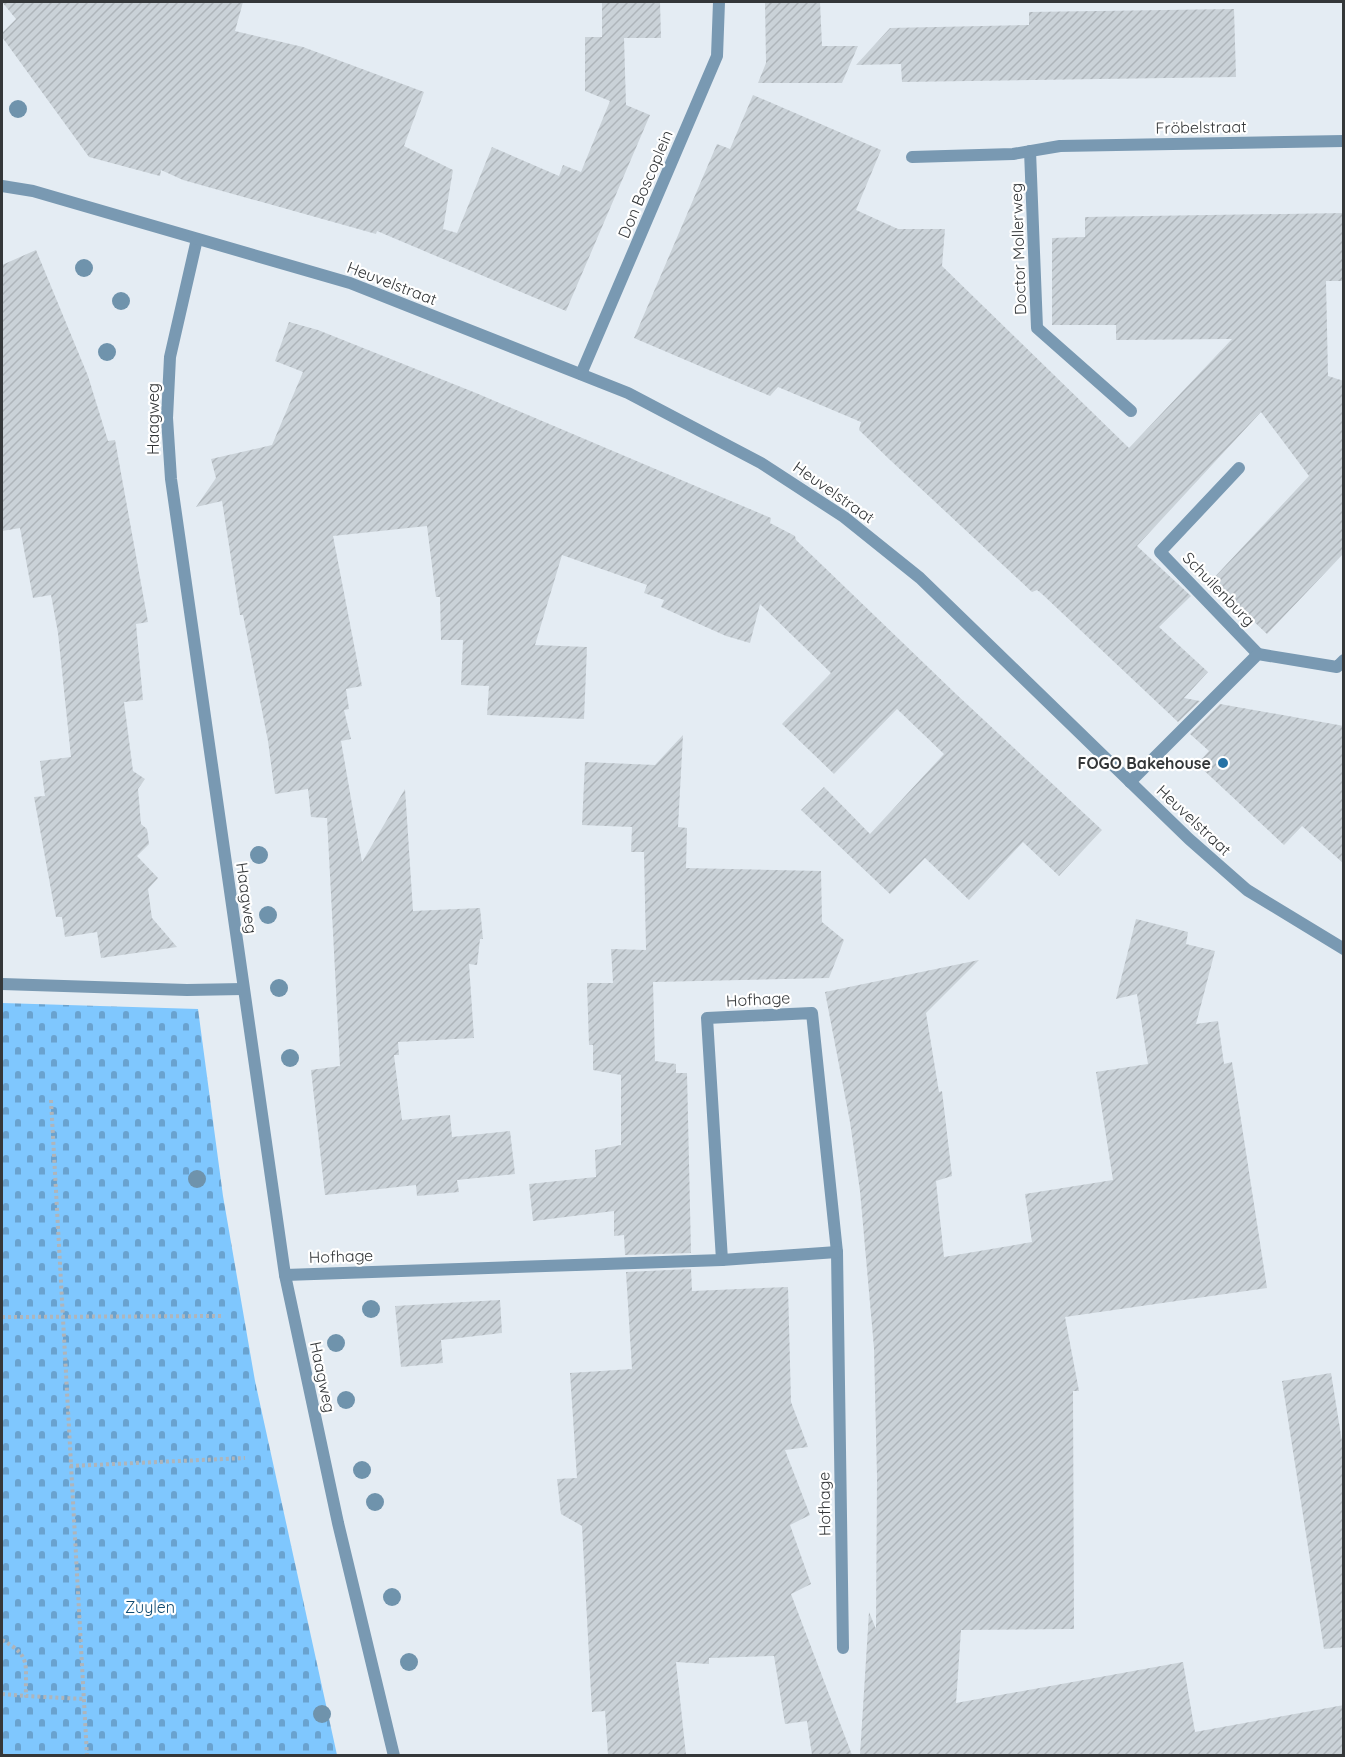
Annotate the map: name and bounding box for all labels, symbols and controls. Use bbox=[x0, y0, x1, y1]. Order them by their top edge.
street label: Fröbelstraat bbox=[1155, 116, 1247, 138]
street label: Don Boscoplein bbox=[613, 127, 677, 241]
street label: Doctor Mollerweg bbox=[1006, 183, 1030, 315]
street label: Heuvelstraat bbox=[344, 257, 440, 309]
street label: Haagweg bbox=[143, 383, 163, 455]
street label: Heuvelstraat bbox=[790, 457, 878, 527]
street label: Schuilenburg bbox=[1179, 548, 1259, 630]
place label: FOGO Bakehouse bbox=[1078, 753, 1211, 773]
marker: FOGO Bakehouse bbox=[1216, 756, 1230, 770]
street label: Heuvelstraat bbox=[1153, 780, 1235, 860]
street label: Haagweg bbox=[232, 861, 262, 935]
street label: Hofhage bbox=[725, 987, 791, 1011]
street label: Hofhage bbox=[308, 1245, 374, 1267]
street label: Haagweg bbox=[306, 1340, 340, 1414]
street label: Hofhage bbox=[813, 1472, 835, 1536]
park label: Zuylen bbox=[125, 1597, 175, 1617]

